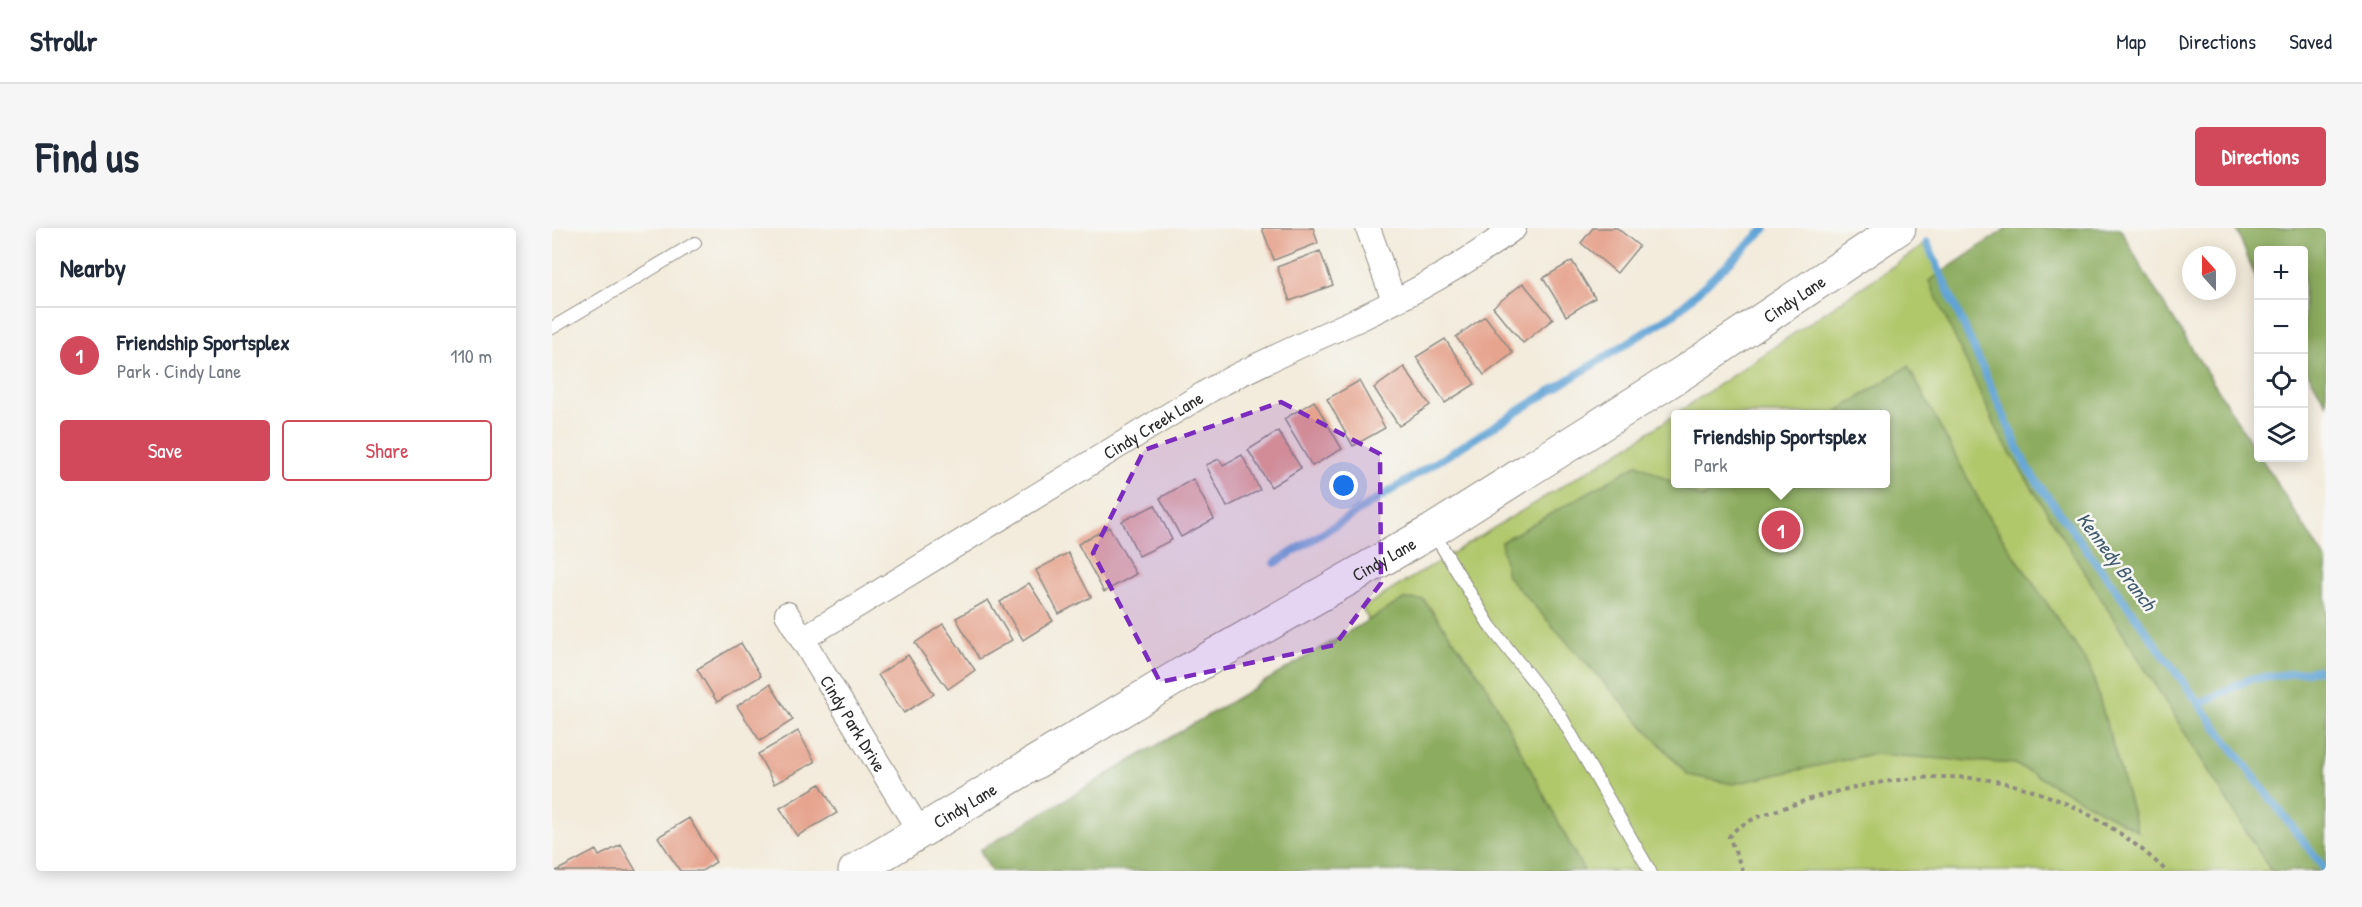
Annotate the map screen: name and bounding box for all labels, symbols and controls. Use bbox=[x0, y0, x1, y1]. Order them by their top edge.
text: Strollr bbox=[30, 22, 97, 60]
text: Map bbox=[2116, 27, 2146, 56]
text: Directions bbox=[2179, 27, 2256, 56]
text: Saved bbox=[2289, 27, 2332, 56]
button: Directions bbox=[2195, 127, 2326, 186]
text: Find us bbox=[36, 128, 139, 185]
north arrow bbox=[2182, 246, 2236, 300]
map controls bbox=[2254, 246, 2308, 462]
button: + bbox=[2254, 246, 2308, 300]
text: Nearby bbox=[60, 250, 126, 285]
street label: Cindy Lane bbox=[1758, 269, 1830, 328]
button: − bbox=[2254, 300, 2308, 354]
text: Friendship Sportsplex bbox=[117, 327, 290, 357]
text: 1 bbox=[76, 342, 83, 369]
text: 110 m bbox=[450, 342, 492, 369]
button: locate bbox=[2254, 354, 2308, 408]
text: Park · Cindy Lane bbox=[117, 357, 241, 384]
street label: Cindy Creek Lane bbox=[1098, 385, 1207, 465]
button: layers bbox=[2254, 408, 2308, 462]
popup bbox=[1671, 410, 1890, 488]
button: Save bbox=[60, 420, 270, 481]
button: Share bbox=[282, 420, 492, 481]
text: Friendship Sportsplex bbox=[1694, 421, 1867, 451]
text: Park bbox=[1694, 451, 1728, 478]
your location bbox=[1329, 471, 1358, 500]
water label: Kennedy Branch bbox=[2070, 506, 2164, 617]
pin: 1 bbox=[1762, 508, 1800, 552]
street label: Cindy Lane bbox=[1347, 530, 1420, 587]
street label: Cindy Park Drive bbox=[815, 670, 893, 776]
street label: Cindy Lane bbox=[928, 776, 1001, 834]

